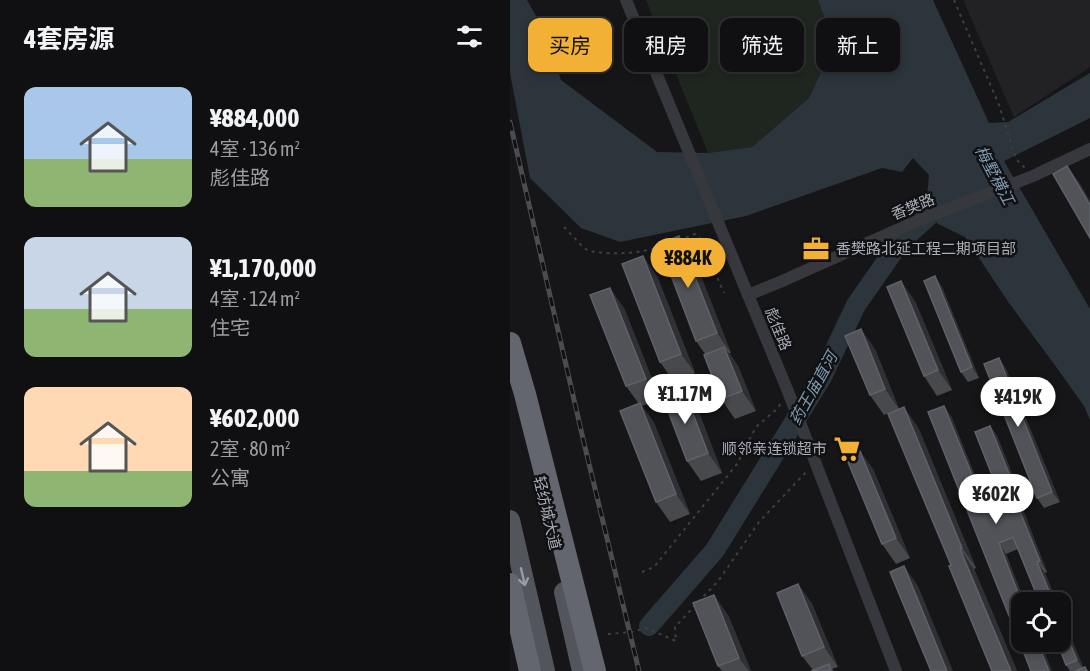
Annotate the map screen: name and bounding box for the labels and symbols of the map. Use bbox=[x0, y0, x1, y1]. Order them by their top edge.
water label: 梅墅横江 bbox=[972, 143, 1019, 209]
street label: 香樊路 bbox=[889, 190, 937, 223]
office icon: 香樊路北延工程二期项目部 bbox=[801, 234, 831, 264]
pin: ¥884K bbox=[646, 238, 730, 289]
place label: 香樊路北延工程二期项目部 bbox=[836, 240, 1016, 257]
street label: 彪佳路 bbox=[762, 305, 795, 353]
water label: 药王庙直河 bbox=[786, 346, 842, 427]
pin: ¥1.17M bbox=[636, 374, 734, 425]
pin: ¥419K bbox=[976, 377, 1060, 428]
supermarket icon: 顺邻亲连锁超市 bbox=[832, 434, 862, 464]
place label: 顺邻亲连锁超市 bbox=[722, 440, 827, 457]
street label: 轻纺城大道 bbox=[531, 474, 564, 551]
pin: ¥602K bbox=[954, 474, 1038, 525]
one-way arrow bbox=[518, 568, 530, 587]

